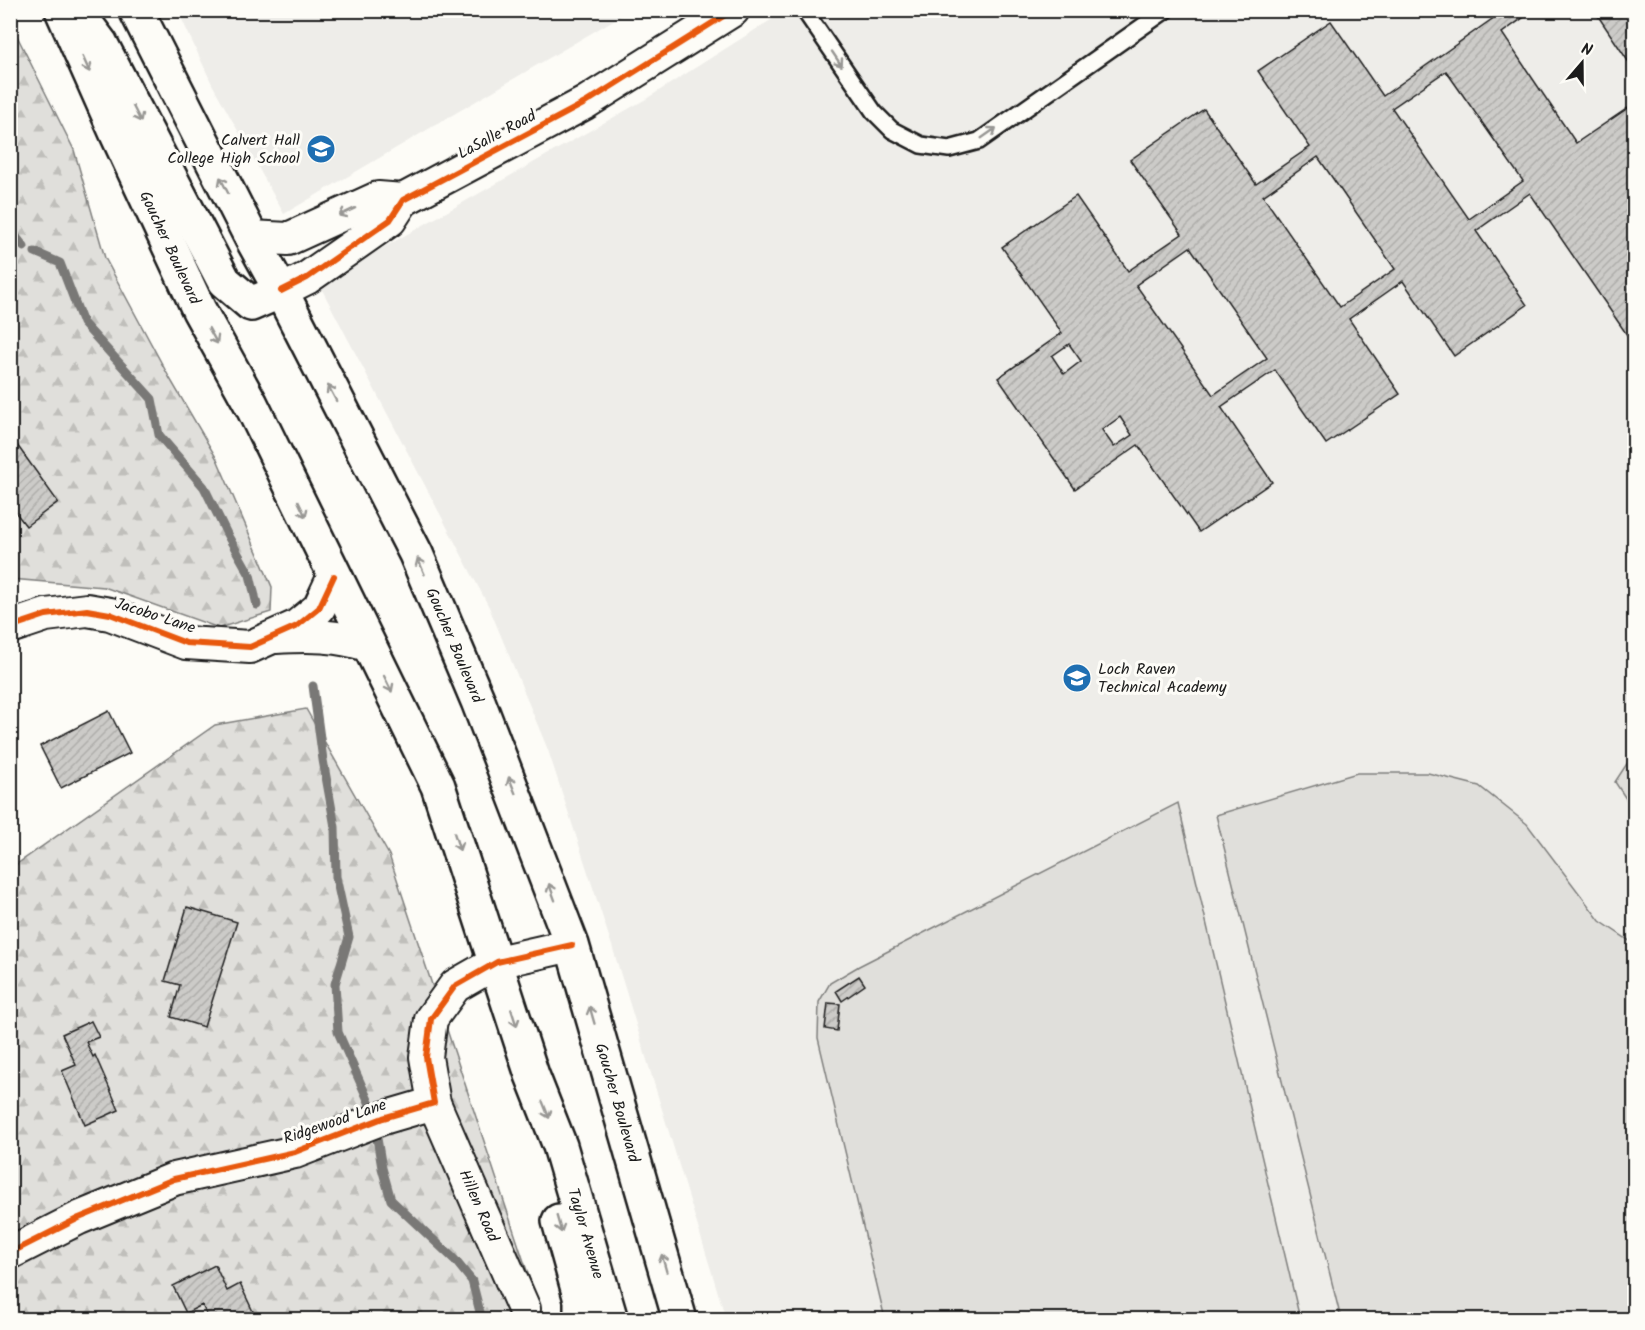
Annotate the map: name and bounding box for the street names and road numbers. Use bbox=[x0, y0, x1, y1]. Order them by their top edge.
street label: LaSalle Road bbox=[453, 103, 542, 166]
street label: Goucher Boulevard bbox=[133, 187, 208, 310]
street label: Goucher Boulevard bbox=[419, 584, 490, 708]
street label: Jacobo Lane bbox=[111, 591, 199, 641]
street label: Goucher Boulevard bbox=[588, 1040, 647, 1166]
street label: Ridgewood Lane bbox=[280, 1093, 390, 1151]
street label: Hillen Road bbox=[452, 1166, 506, 1247]
street label: Taylor Avenue bbox=[560, 1185, 611, 1282]

